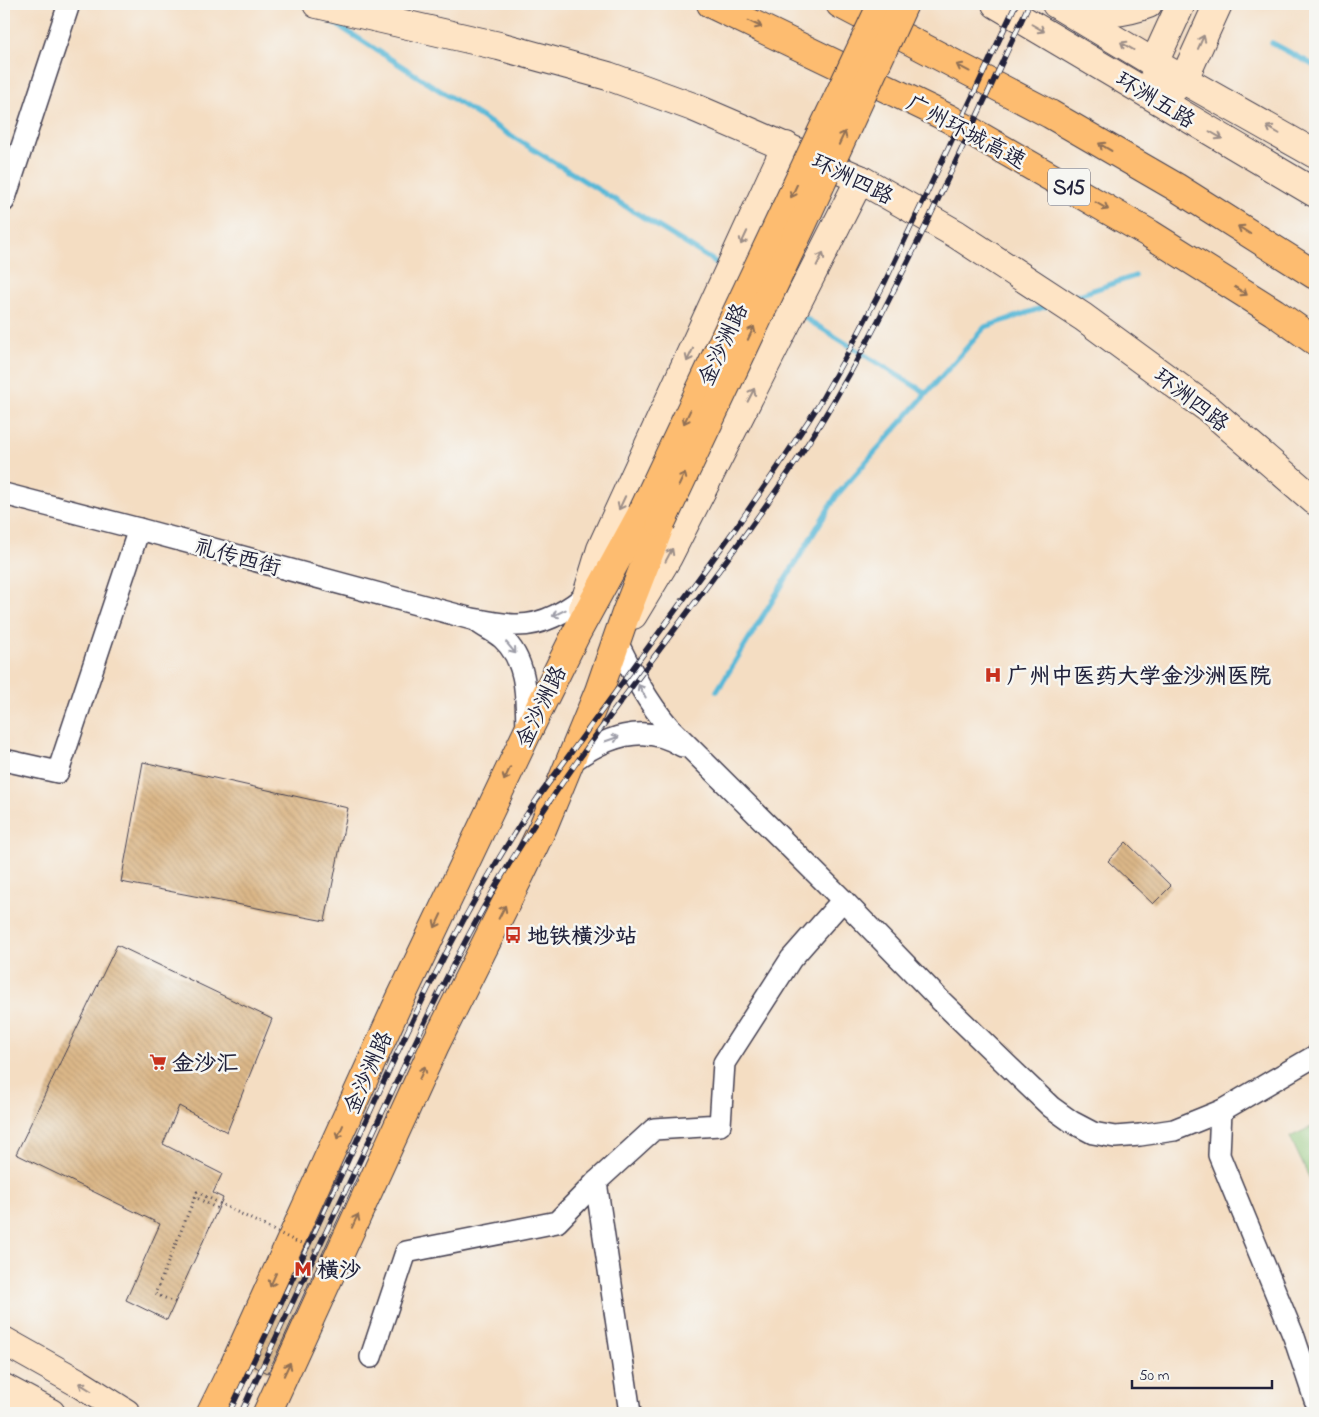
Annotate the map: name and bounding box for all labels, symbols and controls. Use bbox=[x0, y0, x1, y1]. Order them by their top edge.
one-way arrow bbox=[747, 20, 762, 30]
one-way arrow bbox=[1031, 24, 1045, 34]
one-way arrow bbox=[1196, 35, 1206, 50]
one-way arrow bbox=[1121, 41, 1135, 51]
one-way arrow bbox=[956, 63, 971, 72]
street label: 环洲五路 bbox=[1108, 65, 1200, 138]
street label: 广州环城高速 bbox=[900, 89, 1031, 179]
one-way arrow bbox=[1266, 124, 1281, 134]
one-way arrow bbox=[1208, 130, 1223, 140]
one-way arrow bbox=[838, 131, 848, 146]
one-way arrow bbox=[1098, 141, 1112, 151]
street label: 环洲四路 bbox=[805, 147, 898, 214]
road number: S15 bbox=[1048, 168, 1090, 206]
one-way arrow bbox=[789, 183, 799, 198]
one-way arrow bbox=[1095, 202, 1109, 212]
one-way arrow bbox=[1238, 224, 1252, 234]
one-way arrow bbox=[738, 230, 748, 245]
one-way arrow bbox=[816, 252, 825, 267]
one-way arrow bbox=[1233, 286, 1247, 296]
street label: 金沙洲路 bbox=[692, 299, 758, 392]
one-way arrow bbox=[747, 325, 757, 340]
one-way arrow bbox=[685, 347, 694, 362]
street label: 环洲四路 bbox=[1146, 362, 1235, 441]
one-way arrow bbox=[747, 388, 756, 403]
one-way arrow bbox=[682, 409, 692, 424]
one-way arrow bbox=[677, 472, 687, 487]
one-way arrow bbox=[617, 495, 627, 510]
street label: 礼传西街 bbox=[191, 532, 284, 586]
one-way arrow bbox=[664, 549, 674, 563]
one-way arrow bbox=[551, 609, 566, 619]
one-way arrow bbox=[505, 641, 516, 654]
street label: 金沙洲路 bbox=[509, 661, 576, 754]
place label: 广州中医药大学金沙洲医院 bbox=[1007, 662, 1271, 694]
hospital icon: 广州中医药大学金沙洲医院 bbox=[983, 665, 1003, 685]
one-way arrow bbox=[637, 684, 647, 698]
one-way arrow bbox=[604, 734, 619, 743]
one-way arrow bbox=[502, 766, 512, 781]
one-way arrow bbox=[497, 904, 507, 919]
one-way arrow bbox=[433, 913, 442, 928]
place label: 地铁横沙站 bbox=[527, 922, 637, 954]
bus stop icon: 地铁横沙站 bbox=[503, 925, 523, 945]
street label: 金沙洲路 bbox=[337, 1027, 402, 1120]
place label: 金沙汇 bbox=[172, 1049, 238, 1081]
supermarket icon: 金沙汇 bbox=[148, 1052, 168, 1072]
one-way arrow bbox=[418, 1066, 428, 1081]
one-way arrow bbox=[335, 1124, 345, 1139]
one-way arrow bbox=[351, 1214, 361, 1229]
place label: 横沙 bbox=[317, 1256, 361, 1288]
metro station icon: 横沙 bbox=[293, 1259, 313, 1279]
one-way arrow bbox=[268, 1272, 278, 1287]
scale bar bbox=[1132, 1357, 1272, 1389]
one-way arrow bbox=[283, 1362, 293, 1377]
text: 50 m bbox=[1139, 1365, 1170, 1387]
one-way arrow bbox=[78, 1382, 92, 1392]

